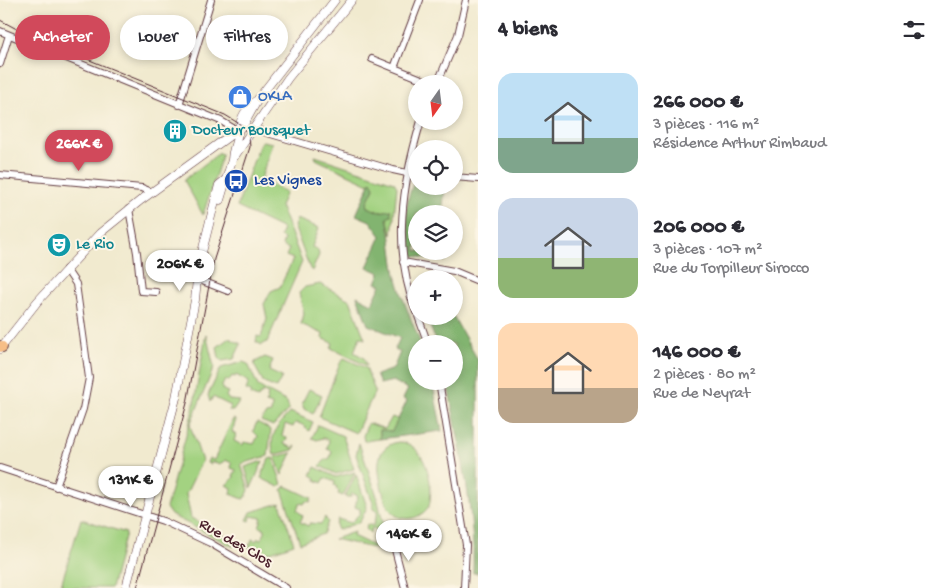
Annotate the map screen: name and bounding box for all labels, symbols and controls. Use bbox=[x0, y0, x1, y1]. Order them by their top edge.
chip: Acheter bbox=[15, 15, 110, 60]
chip: Louer bbox=[120, 15, 196, 60]
chip: Filtres bbox=[206, 15, 288, 60]
icon: filters bbox=[900, 16, 928, 44]
text: 4 biens bbox=[498, 18, 557, 43]
north arrow bbox=[408, 75, 462, 130]
map controls bbox=[408, 75, 463, 390]
shop icon: OKLA bbox=[227, 84, 253, 110]
place label: OKLA bbox=[258, 88, 293, 107]
text: 266 000 € bbox=[653, 91, 743, 116]
icon: home bbox=[538, 93, 598, 153]
text: 3 pièces · 116 m² bbox=[653, 116, 759, 135]
building icon: Docteur Bousquet bbox=[162, 118, 188, 144]
place label: Docteur Bousquet bbox=[191, 122, 311, 141]
pin: 266K € bbox=[38, 130, 120, 172]
text: Résidence Arthur Rimbaud bbox=[653, 135, 826, 154]
text: 266K € bbox=[56, 136, 102, 155]
button: locate bbox=[408, 140, 463, 195]
bus stop icon: Les Vignes bbox=[223, 168, 249, 194]
place label: Les Vignes bbox=[254, 172, 322, 191]
button: layers bbox=[408, 205, 463, 260]
text: 206 000 € bbox=[653, 216, 744, 241]
icon: home bbox=[538, 218, 598, 278]
theatre icon: Le Rio bbox=[46, 232, 72, 258]
place label: Le Rio bbox=[76, 236, 114, 255]
text: 3 pièces · 107 m² bbox=[653, 241, 762, 260]
pin: 206K € bbox=[139, 250, 221, 292]
text: 206K € bbox=[156, 256, 204, 275]
text: Rue du Torpilleur Sirocco bbox=[653, 260, 809, 279]
button: + bbox=[408, 270, 463, 325]
button: − bbox=[408, 335, 463, 390]
text: 146 000 € bbox=[653, 341, 740, 366]
icon: home bbox=[538, 343, 598, 403]
text: 2 pièces · 80 m² bbox=[653, 366, 756, 385]
text: Rue de Neyrat bbox=[653, 385, 750, 404]
pin: 131K € bbox=[90, 466, 172, 508]
text: 131K € bbox=[109, 472, 153, 491]
street label: Rue des Clos bbox=[195, 515, 276, 573]
pin: 146K € bbox=[368, 520, 450, 562]
text: 146K € bbox=[387, 526, 431, 545]

